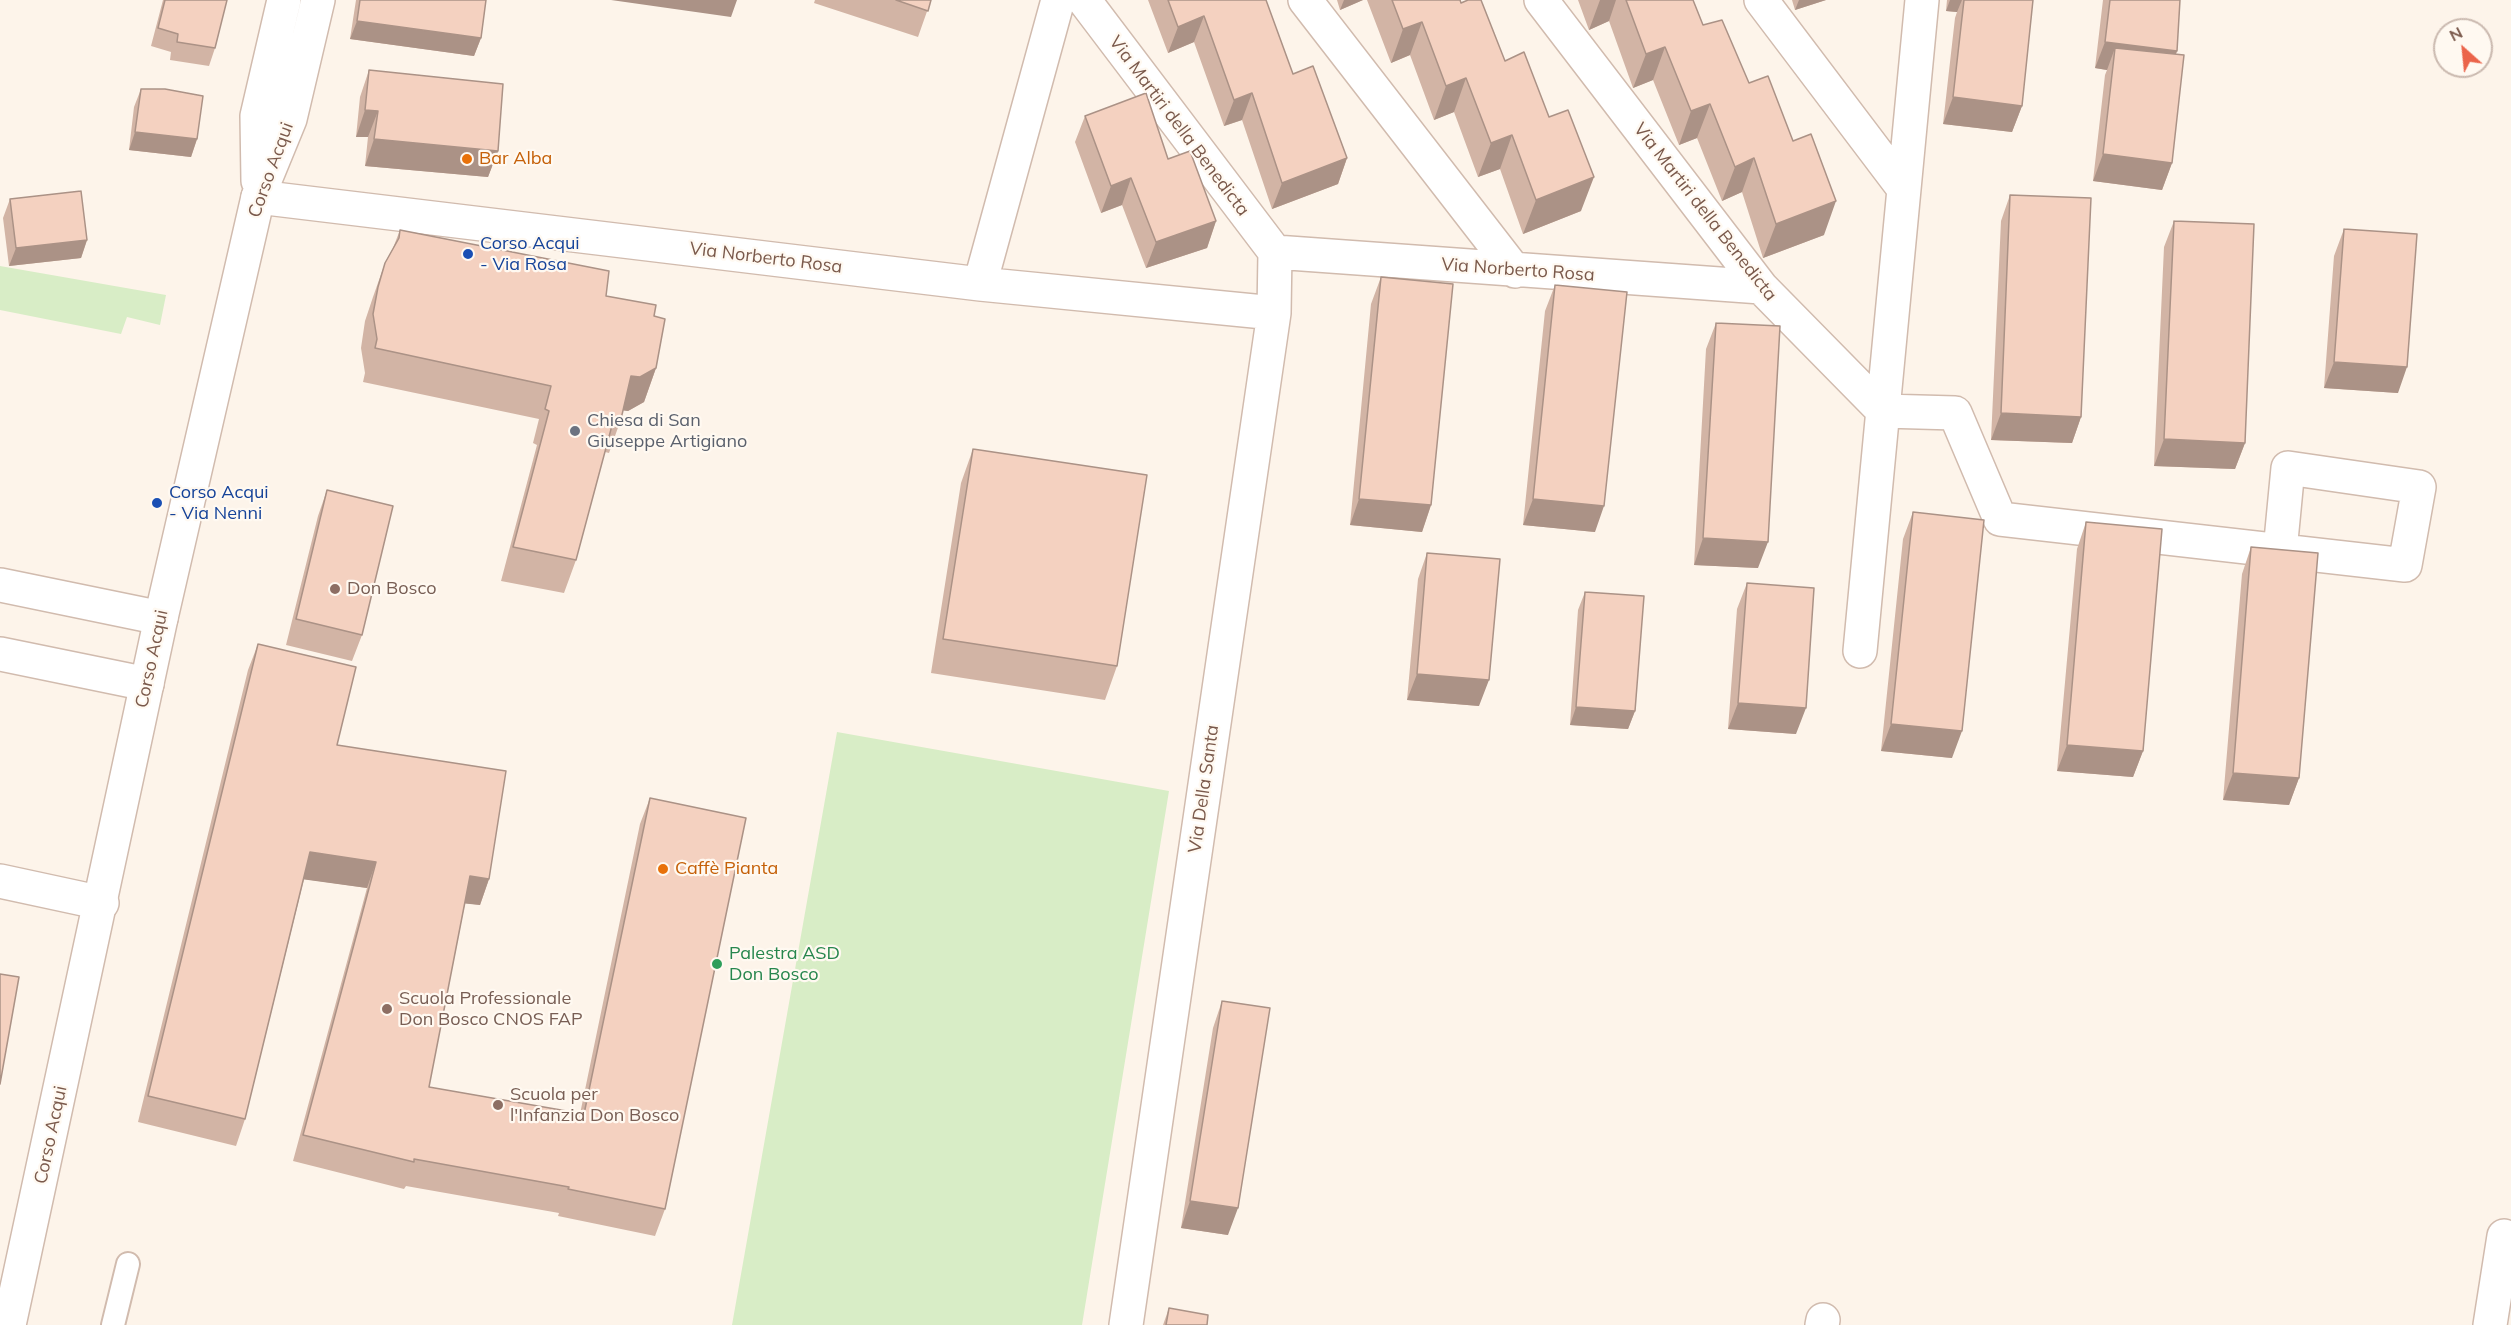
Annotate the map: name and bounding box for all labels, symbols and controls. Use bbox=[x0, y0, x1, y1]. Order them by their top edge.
north arrow bbox=[2433, 18, 2493, 78]
text: N bbox=[2446, 22, 2466, 45]
street label: Via Martiri della Benedicta bbox=[1104, 32, 1254, 220]
street label: Corso Acqui bbox=[244, 119, 298, 221]
street label: Via Martiri della Benedicta bbox=[1629, 119, 1781, 305]
place label: Bar Alba bbox=[479, 148, 552, 170]
marker: Bar Alba bbox=[460, 152, 474, 166]
place label: Corso Acqui - Via Rosa bbox=[480, 233, 580, 276]
street label: Via Norberto Rosa bbox=[688, 238, 844, 278]
marker: Corso Acqui - Via Rosa bbox=[461, 247, 475, 261]
street label: Via Norberto Rosa bbox=[1441, 254, 1595, 286]
place label: Chiesa di San Giuseppe Artigiano bbox=[587, 410, 747, 452]
marker: Chiesa di San Giuseppe Artigiano bbox=[568, 424, 582, 438]
place label: Corso Acqui - Via Nenni bbox=[169, 482, 269, 524]
marker: Corso Acqui - Via Nenni bbox=[150, 496, 164, 510]
place label: Don Bosco bbox=[347, 578, 436, 600]
marker: Don Bosco bbox=[328, 582, 342, 596]
street label: Corso Acqui bbox=[131, 608, 173, 710]
street label: Via Della Santa bbox=[1184, 723, 1224, 855]
place label: Caffè Pianta bbox=[675, 858, 778, 880]
marker: Caffè Pianta bbox=[656, 862, 670, 876]
place label: Palestra ASD Don Bosco bbox=[729, 943, 840, 986]
marker: Palestra ASD Don Bosco bbox=[710, 957, 724, 971]
place label: Scuola Professionale Don Bosco CNOS FAP bbox=[399, 988, 583, 1030]
marker: Scuola Professionale Don Bosco CNOS FAP bbox=[380, 1002, 394, 1016]
street label: Corso Acqui bbox=[30, 1084, 72, 1186]
place label: Scuola per l'Infanzia Don Bosco bbox=[510, 1084, 679, 1126]
marker: Scuola per l'Infanzia Don Bosco bbox=[491, 1098, 505, 1112]

